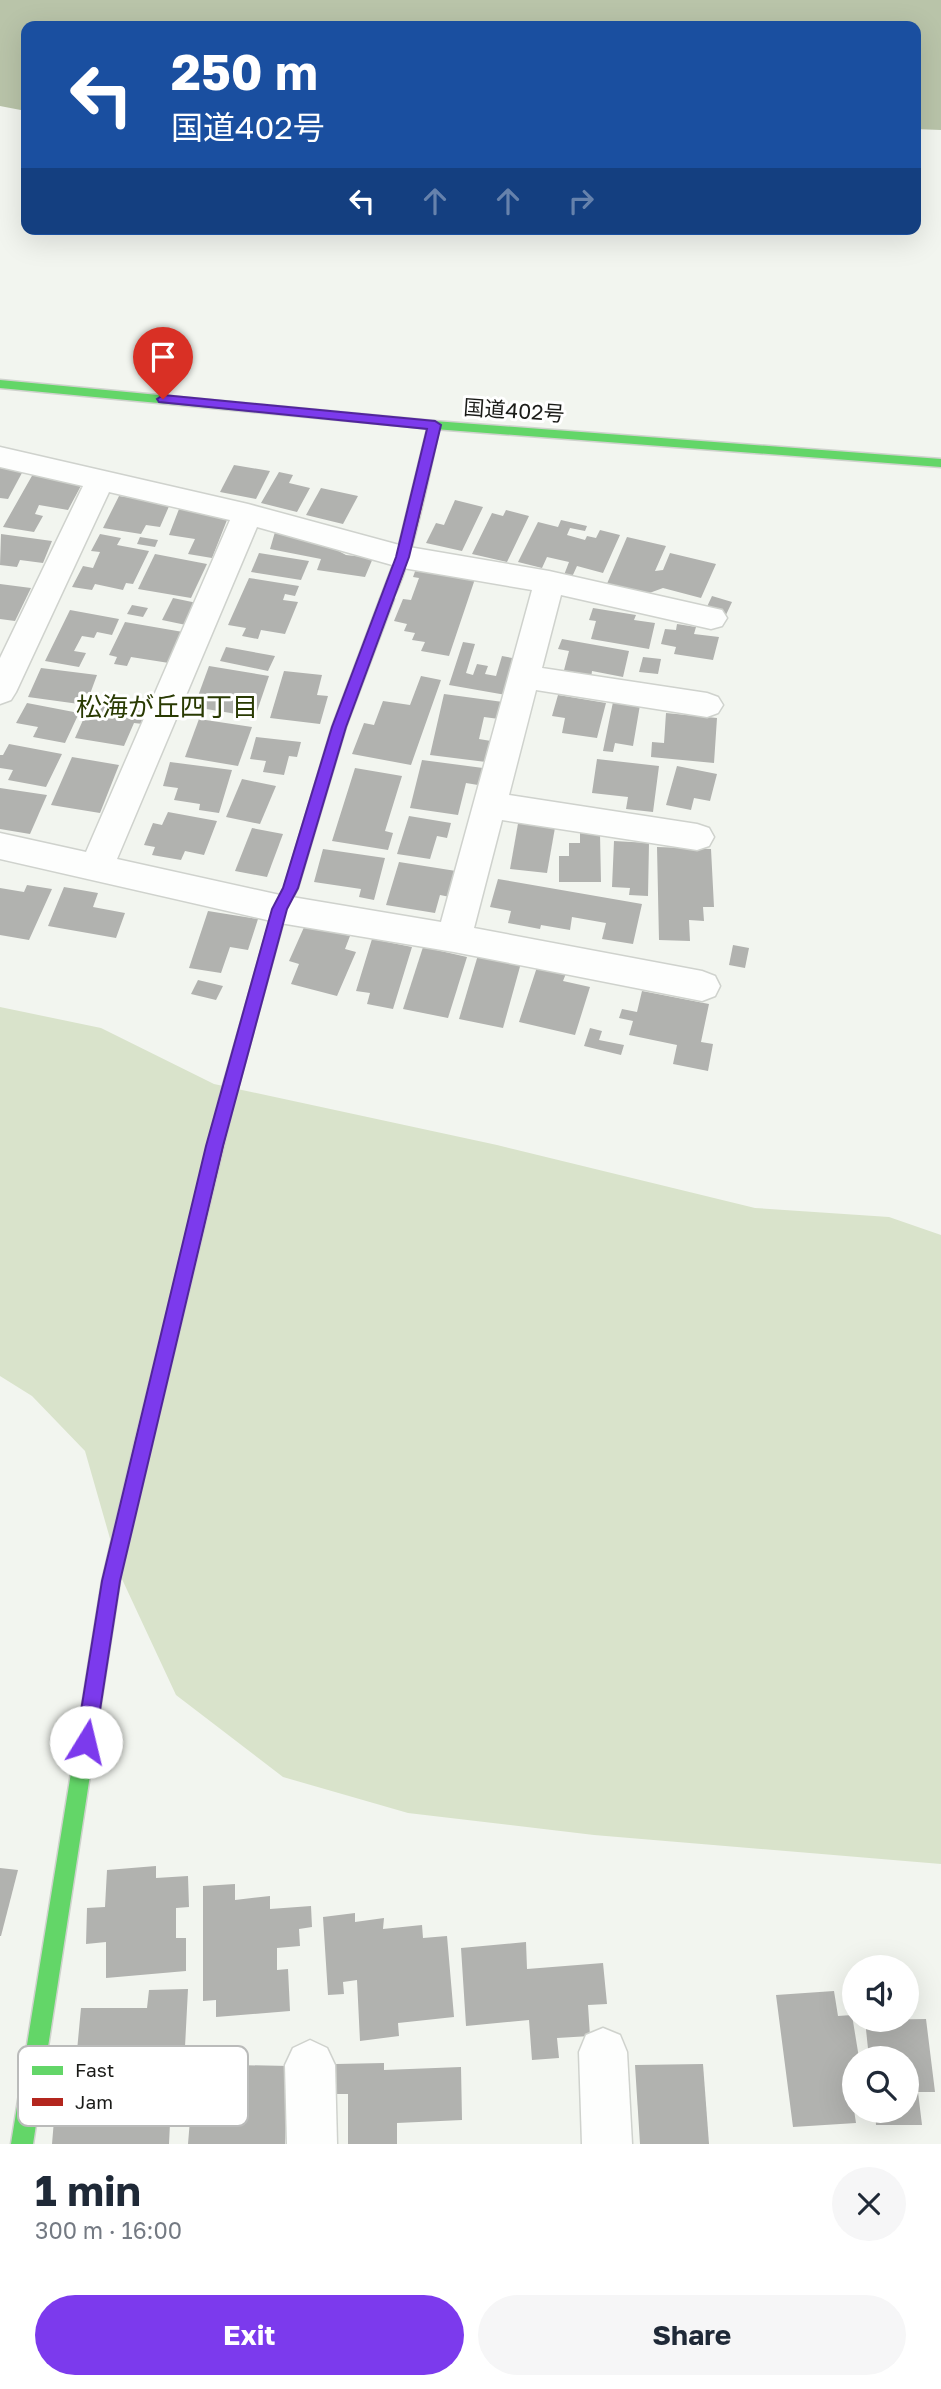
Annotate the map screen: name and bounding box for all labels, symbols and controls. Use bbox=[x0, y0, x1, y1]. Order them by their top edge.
text: 250 m bbox=[171, 42, 318, 101]
icon: left bbox=[56, 49, 147, 140]
text: 国道402号 bbox=[171, 108, 325, 146]
icon: left bbox=[343, 182, 381, 220]
icon: ahead bbox=[416, 182, 454, 220]
icon: ahead bbox=[489, 182, 527, 220]
icon: right bbox=[562, 182, 600, 220]
pin bbox=[133, 327, 193, 399]
icon: arrive bbox=[144, 338, 182, 376]
street label: 国道402号 bbox=[463, 394, 565, 426]
district label: 松海が丘四丁目 bbox=[76, 691, 258, 722]
position arrow bbox=[49, 1705, 123, 1779]
map controls bbox=[842, 1955, 919, 2123]
button: sound bbox=[842, 1955, 919, 2032]
legend bbox=[18, 2046, 248, 2126]
button: search bbox=[842, 2046, 919, 2123]
text: Fast bbox=[75, 2058, 114, 2081]
text: Jam bbox=[75, 2090, 113, 2113]
text: 1 min bbox=[35, 2165, 141, 2215]
button: close bbox=[832, 2167, 906, 2241]
text: 300 m · 16:00 bbox=[35, 2216, 182, 2244]
button: Exit bbox=[35, 2295, 464, 2375]
button: Share bbox=[478, 2295, 906, 2375]

